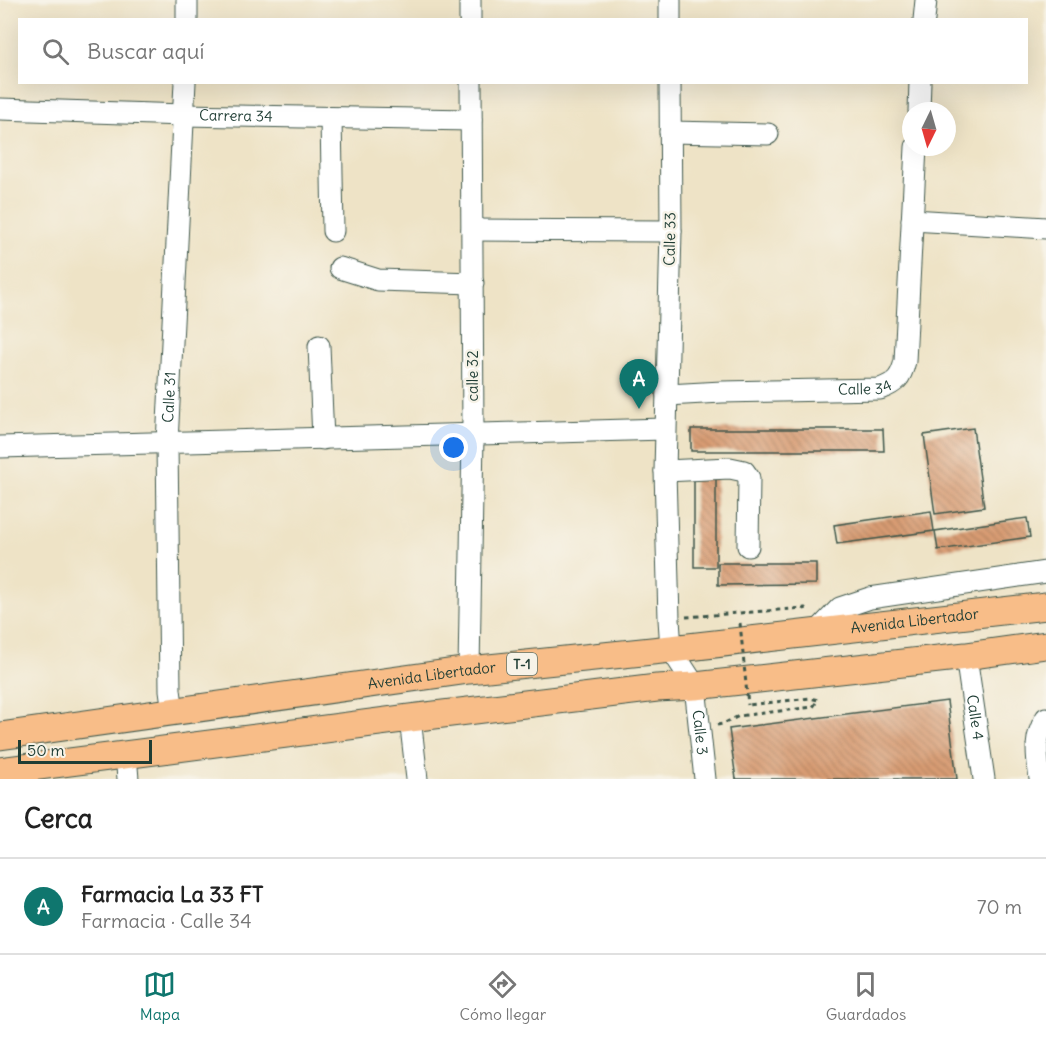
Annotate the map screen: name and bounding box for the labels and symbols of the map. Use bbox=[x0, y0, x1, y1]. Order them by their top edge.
north arrow bbox=[902, 102, 956, 156]
street label: Carrera 34 bbox=[199, 105, 273, 126]
street label: Calle 33 bbox=[660, 212, 679, 266]
street label: calle 32 bbox=[463, 350, 482, 402]
pin: A bbox=[620, 360, 658, 409]
street label: Calle 31 bbox=[158, 371, 180, 423]
street label: Calle 34 bbox=[838, 375, 895, 399]
your location bbox=[439, 433, 468, 462]
street label: Avenida Libertador bbox=[849, 604, 980, 637]
road number: T-1 bbox=[507, 653, 537, 675]
street label: Avenida Libertador bbox=[366, 657, 497, 693]
street label: Calle 4 bbox=[963, 693, 988, 741]
street label: Calle 3 bbox=[689, 709, 712, 756]
scale bar bbox=[18, 737, 152, 764]

